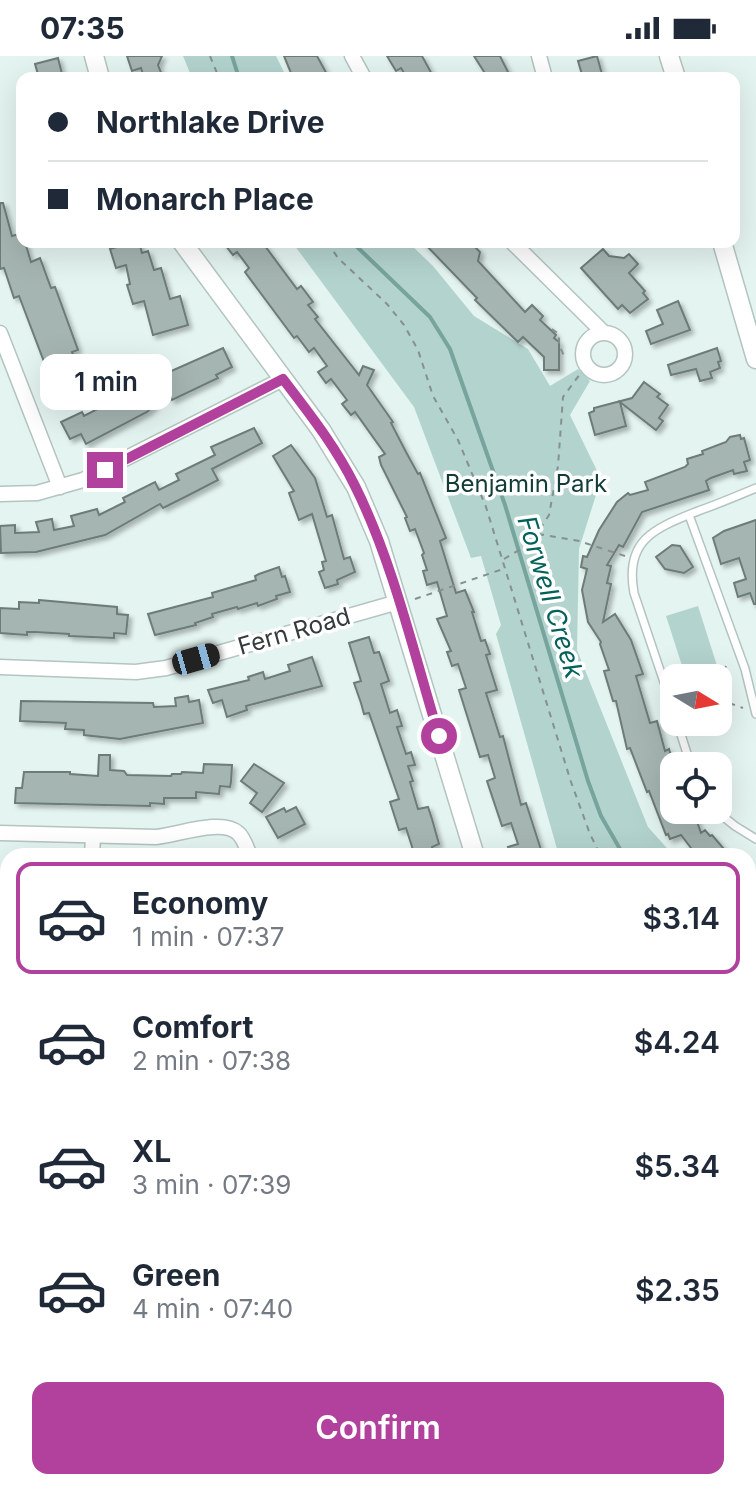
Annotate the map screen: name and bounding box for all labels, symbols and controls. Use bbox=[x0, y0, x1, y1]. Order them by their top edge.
text: 07:35 bbox=[40, 10, 125, 46]
text: Northlake Drive bbox=[96, 104, 325, 140]
text: Monarch Place bbox=[96, 181, 314, 217]
callout: 1 min bbox=[39, 354, 171, 410]
text: 1 min bbox=[74, 366, 138, 397]
route end bbox=[87, 452, 123, 488]
park label: Benjamin Park bbox=[445, 469, 607, 498]
water label: Forwell Creek bbox=[512, 512, 591, 683]
street label: Fern Road bbox=[235, 601, 353, 661]
car bbox=[170, 641, 222, 677]
north arrow bbox=[660, 664, 732, 736]
map controls bbox=[660, 664, 732, 824]
route start bbox=[421, 718, 457, 754]
button: locate bbox=[660, 752, 732, 824]
icon: car bbox=[36, 882, 108, 954]
text: Economy bbox=[132, 885, 268, 921]
text: $3.14 bbox=[642, 900, 720, 936]
text: 1 min · 07:37 bbox=[132, 921, 284, 952]
icon: car bbox=[36, 1006, 108, 1078]
text: Comfort bbox=[132, 1009, 253, 1045]
text: $4.24 bbox=[634, 1024, 720, 1060]
text: 2 min · 07:38 bbox=[132, 1045, 291, 1076]
icon: car bbox=[36, 1130, 108, 1202]
text: XL bbox=[132, 1133, 171, 1169]
text: $5.34 bbox=[634, 1148, 720, 1184]
text: 3 min · 07:39 bbox=[132, 1169, 291, 1200]
icon: car bbox=[36, 1254, 108, 1326]
text: Green bbox=[132, 1257, 220, 1293]
text: $2.35 bbox=[635, 1272, 720, 1308]
text: 4 min · 07:40 bbox=[132, 1293, 293, 1324]
button: Confirm bbox=[32, 1382, 724, 1474]

